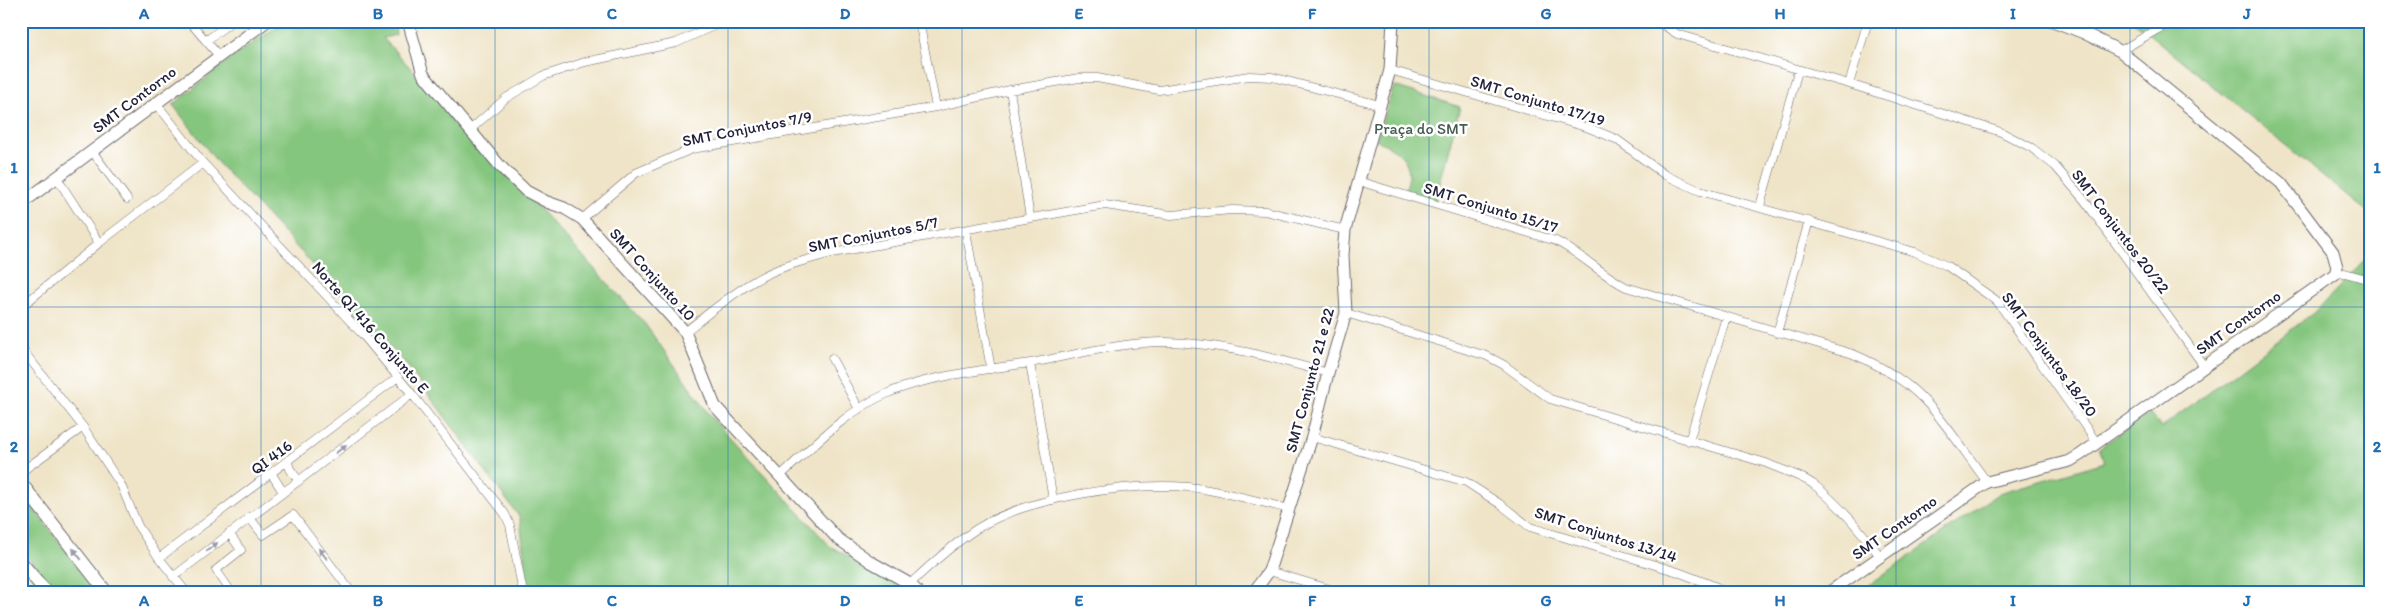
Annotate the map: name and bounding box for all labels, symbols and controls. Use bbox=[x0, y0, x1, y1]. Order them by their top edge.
text: A bbox=[138, 4, 150, 23]
text: B bbox=[373, 4, 384, 23]
text: C bbox=[607, 4, 618, 23]
text: D bbox=[840, 4, 851, 23]
text: E bbox=[1075, 4, 1084, 23]
text: F bbox=[1308, 4, 1317, 23]
text: G bbox=[1540, 4, 1552, 23]
text: H bbox=[1774, 4, 1786, 23]
text: I bbox=[2010, 4, 2016, 23]
text: J bbox=[2242, 4, 2251, 23]
street label: SMT Contorno bbox=[89, 62, 180, 137]
street label: SMT Conjunto 17/19 bbox=[1468, 71, 1607, 130]
street label: SMT Conjuntos 7/9 bbox=[681, 107, 814, 150]
park label: Praça do SMT bbox=[1374, 119, 1468, 138]
text: 1 bbox=[10, 158, 18, 177]
text: 1 bbox=[2373, 158, 2381, 177]
street label: SMT Conjuntos 20/22 bbox=[2068, 165, 2174, 298]
street label: SMT Conjunto 15/17 bbox=[1421, 178, 1560, 237]
street label: SMT Conjuntos 5/7 bbox=[807, 213, 940, 256]
street label: SMT Conjunto 10 bbox=[606, 224, 699, 325]
street label: Norte QI 416 Conjunto E bbox=[308, 257, 433, 397]
street label: SMT Contorno bbox=[2192, 286, 2285, 359]
street label: SMT Conjuntos 18/20 bbox=[1998, 288, 2101, 420]
street label: SMT Conjunto 21 e 22 bbox=[1281, 305, 1338, 455]
street label: QI 416 bbox=[247, 436, 296, 479]
text: 2 bbox=[10, 437, 19, 456]
text: 2 bbox=[2373, 437, 2382, 456]
one-way arrow bbox=[334, 443, 347, 454]
street label: SMT Contorno bbox=[1848, 491, 1941, 564]
street label: SMT Conjuntos 13/14 bbox=[1532, 502, 1680, 567]
one-way arrow bbox=[205, 541, 218, 552]
one-way arrow bbox=[72, 548, 82, 561]
one-way arrow bbox=[317, 548, 328, 561]
text: A bbox=[138, 591, 150, 610]
text: B bbox=[373, 591, 384, 610]
text: C bbox=[607, 591, 618, 610]
text: D bbox=[840, 591, 851, 610]
text: E bbox=[1075, 591, 1084, 610]
text: F bbox=[1308, 591, 1317, 610]
text: G bbox=[1540, 591, 1552, 610]
text: H bbox=[1774, 591, 1786, 610]
text: I bbox=[2010, 591, 2016, 610]
text: J bbox=[2242, 591, 2251, 610]

